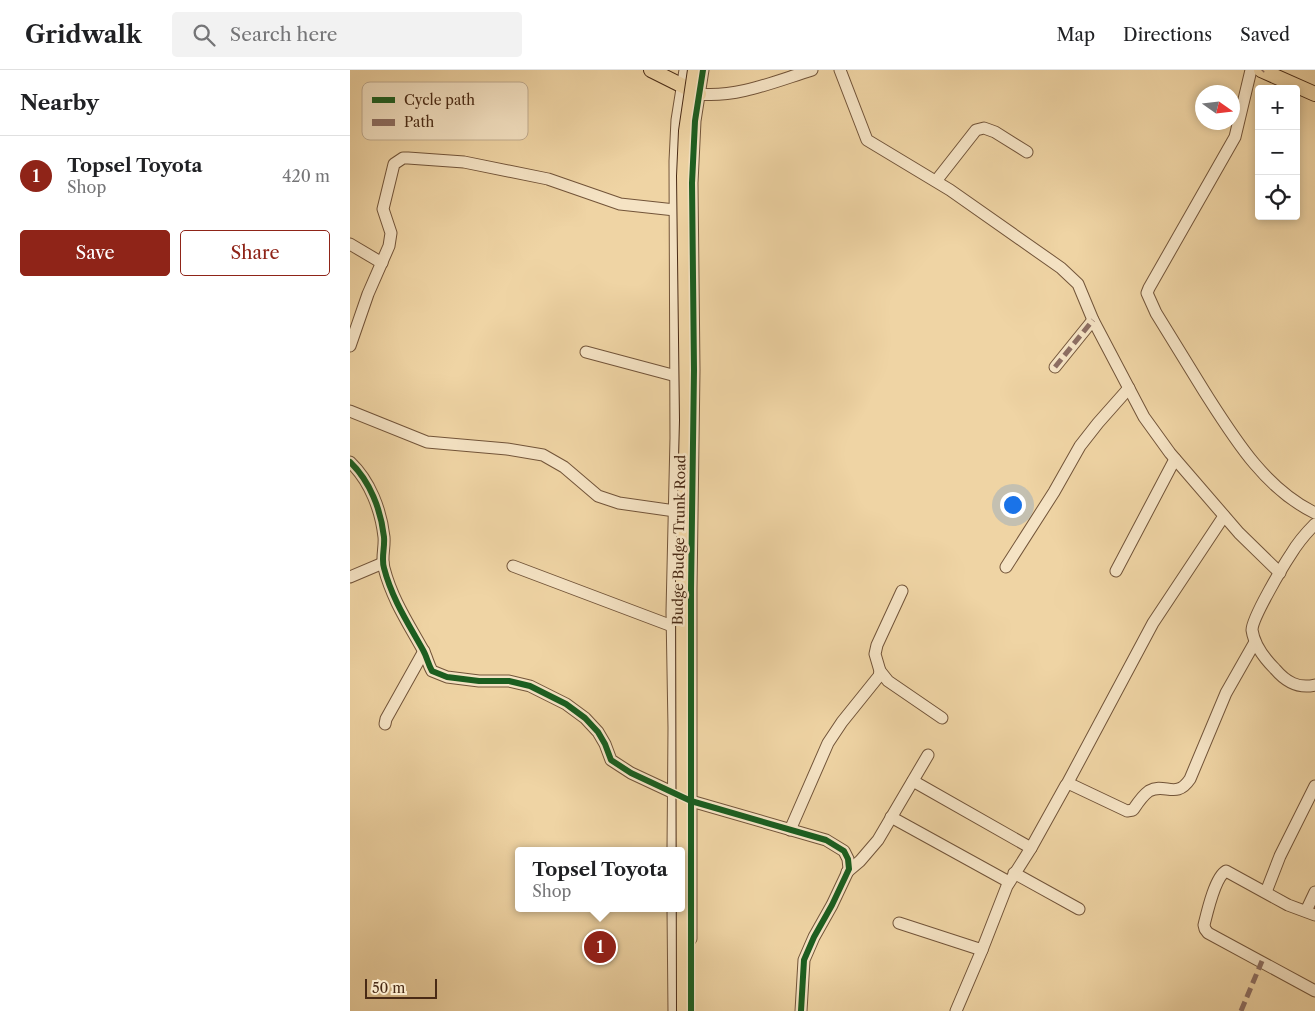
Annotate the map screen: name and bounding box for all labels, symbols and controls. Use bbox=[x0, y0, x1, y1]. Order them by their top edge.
search box bbox=[172, 12, 522, 57]
text: Gridwalk bbox=[25, 20, 142, 49]
icon: search bbox=[190, 21, 218, 49]
text: Search here bbox=[230, 23, 338, 46]
text: Map bbox=[1056, 24, 1095, 46]
text: Directions bbox=[1123, 24, 1212, 46]
text: Saved bbox=[1240, 24, 1290, 46]
legend bbox=[362, 82, 528, 140]
north arrow bbox=[1195, 85, 1240, 130]
map controls bbox=[1255, 85, 1300, 220]
button: + bbox=[1255, 85, 1300, 130]
text: Nearby bbox=[20, 90, 99, 115]
text: Cycle path bbox=[404, 91, 475, 109]
text: Path bbox=[404, 113, 434, 131]
button: − bbox=[1255, 130, 1300, 175]
text: Topsel Toyota bbox=[67, 154, 203, 177]
text: 1 bbox=[32, 166, 40, 186]
text: 420 m bbox=[282, 166, 330, 186]
button: locate bbox=[1255, 175, 1300, 220]
text: Shop bbox=[67, 177, 106, 197]
button: Save bbox=[20, 230, 170, 276]
button: Share bbox=[180, 230, 330, 276]
street label: Budge Budge Trunk Road bbox=[669, 454, 689, 625]
your location bbox=[1000, 492, 1026, 518]
popup bbox=[515, 847, 685, 912]
text: Topsel Toyota bbox=[532, 858, 668, 881]
text: Shop bbox=[532, 881, 571, 901]
pin: 1 bbox=[584, 928, 616, 966]
scale bar bbox=[365, 976, 438, 999]
text: 50 m bbox=[372, 979, 405, 997]

